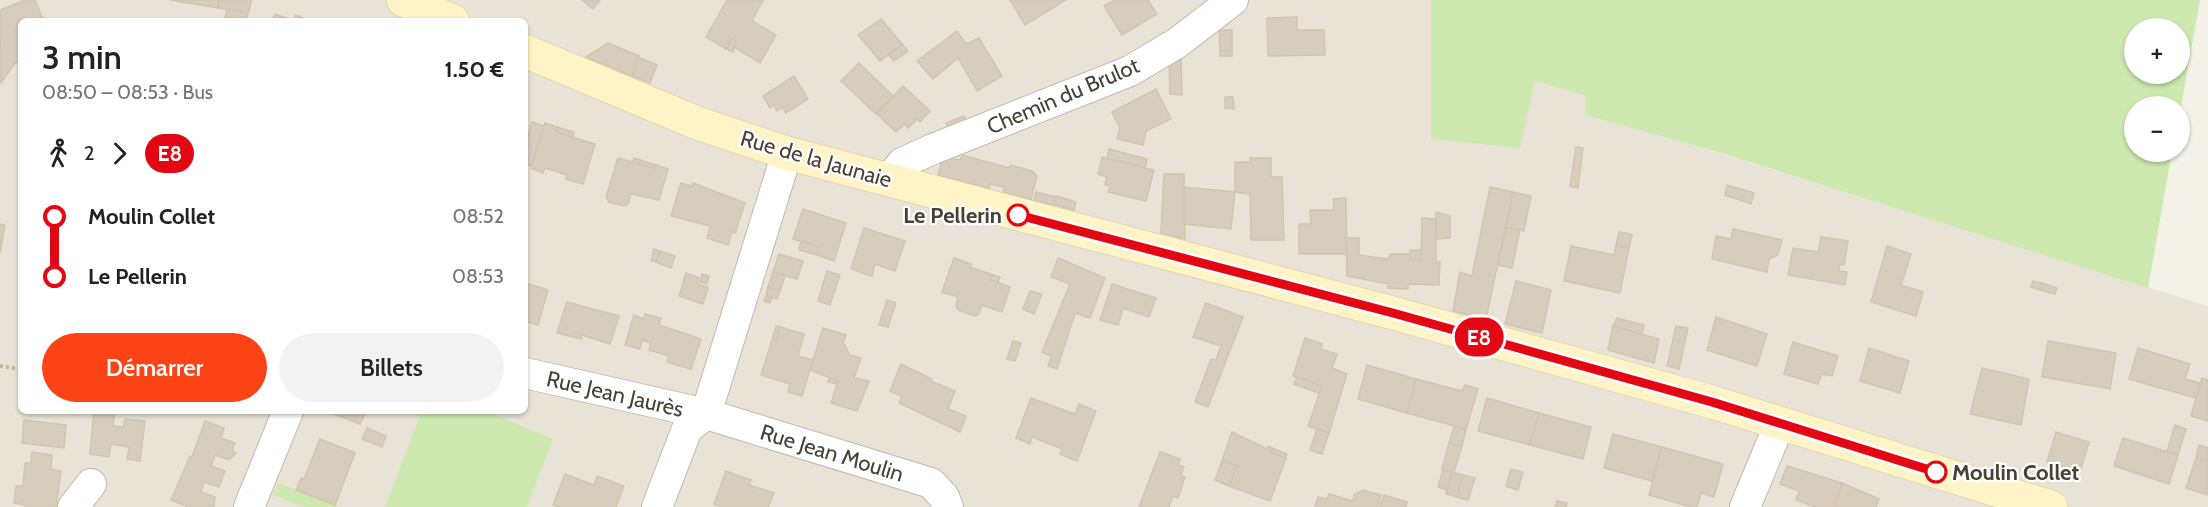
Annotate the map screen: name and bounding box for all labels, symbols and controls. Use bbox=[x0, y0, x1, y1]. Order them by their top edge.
map controls bbox=[2124, 18, 2190, 162]
button: + bbox=[2124, 18, 2190, 84]
text: 3 min bbox=[42, 37, 122, 77]
street label: Chemin du Brulot bbox=[983, 52, 1144, 140]
text: 1.50 € bbox=[445, 56, 504, 83]
text: 08:50 – 08:53 · Bus bbox=[42, 80, 213, 104]
button: − bbox=[2124, 96, 2190, 162]
street label: Rue de la Jaunaie bbox=[737, 125, 895, 193]
icon: walk bbox=[42, 137, 75, 170]
icon: forward bbox=[103, 137, 136, 170]
text: 2 bbox=[84, 141, 94, 165]
text: E8 bbox=[157, 141, 182, 166]
place label: Le Pellerin bbox=[903, 202, 1002, 229]
text: Moulin Collet bbox=[88, 203, 215, 230]
text: 08:52 bbox=[452, 204, 504, 228]
marker: Le Pellerin bbox=[1007, 204, 1029, 226]
text: Le Pellerin bbox=[88, 263, 187, 290]
text: 08:53 bbox=[452, 264, 504, 288]
line badge: E8 bbox=[1452, 318, 1506, 356]
text: E8 bbox=[1467, 325, 1491, 350]
button: Démarrer bbox=[42, 333, 267, 402]
button: Billets bbox=[279, 333, 504, 402]
street label: Rue Jean Jaurès bbox=[544, 365, 686, 423]
street label: Rue Jean Moulin bbox=[757, 418, 907, 488]
place label: Moulin Collet bbox=[1952, 459, 2079, 486]
marker: Moulin Collet bbox=[1925, 461, 1947, 483]

